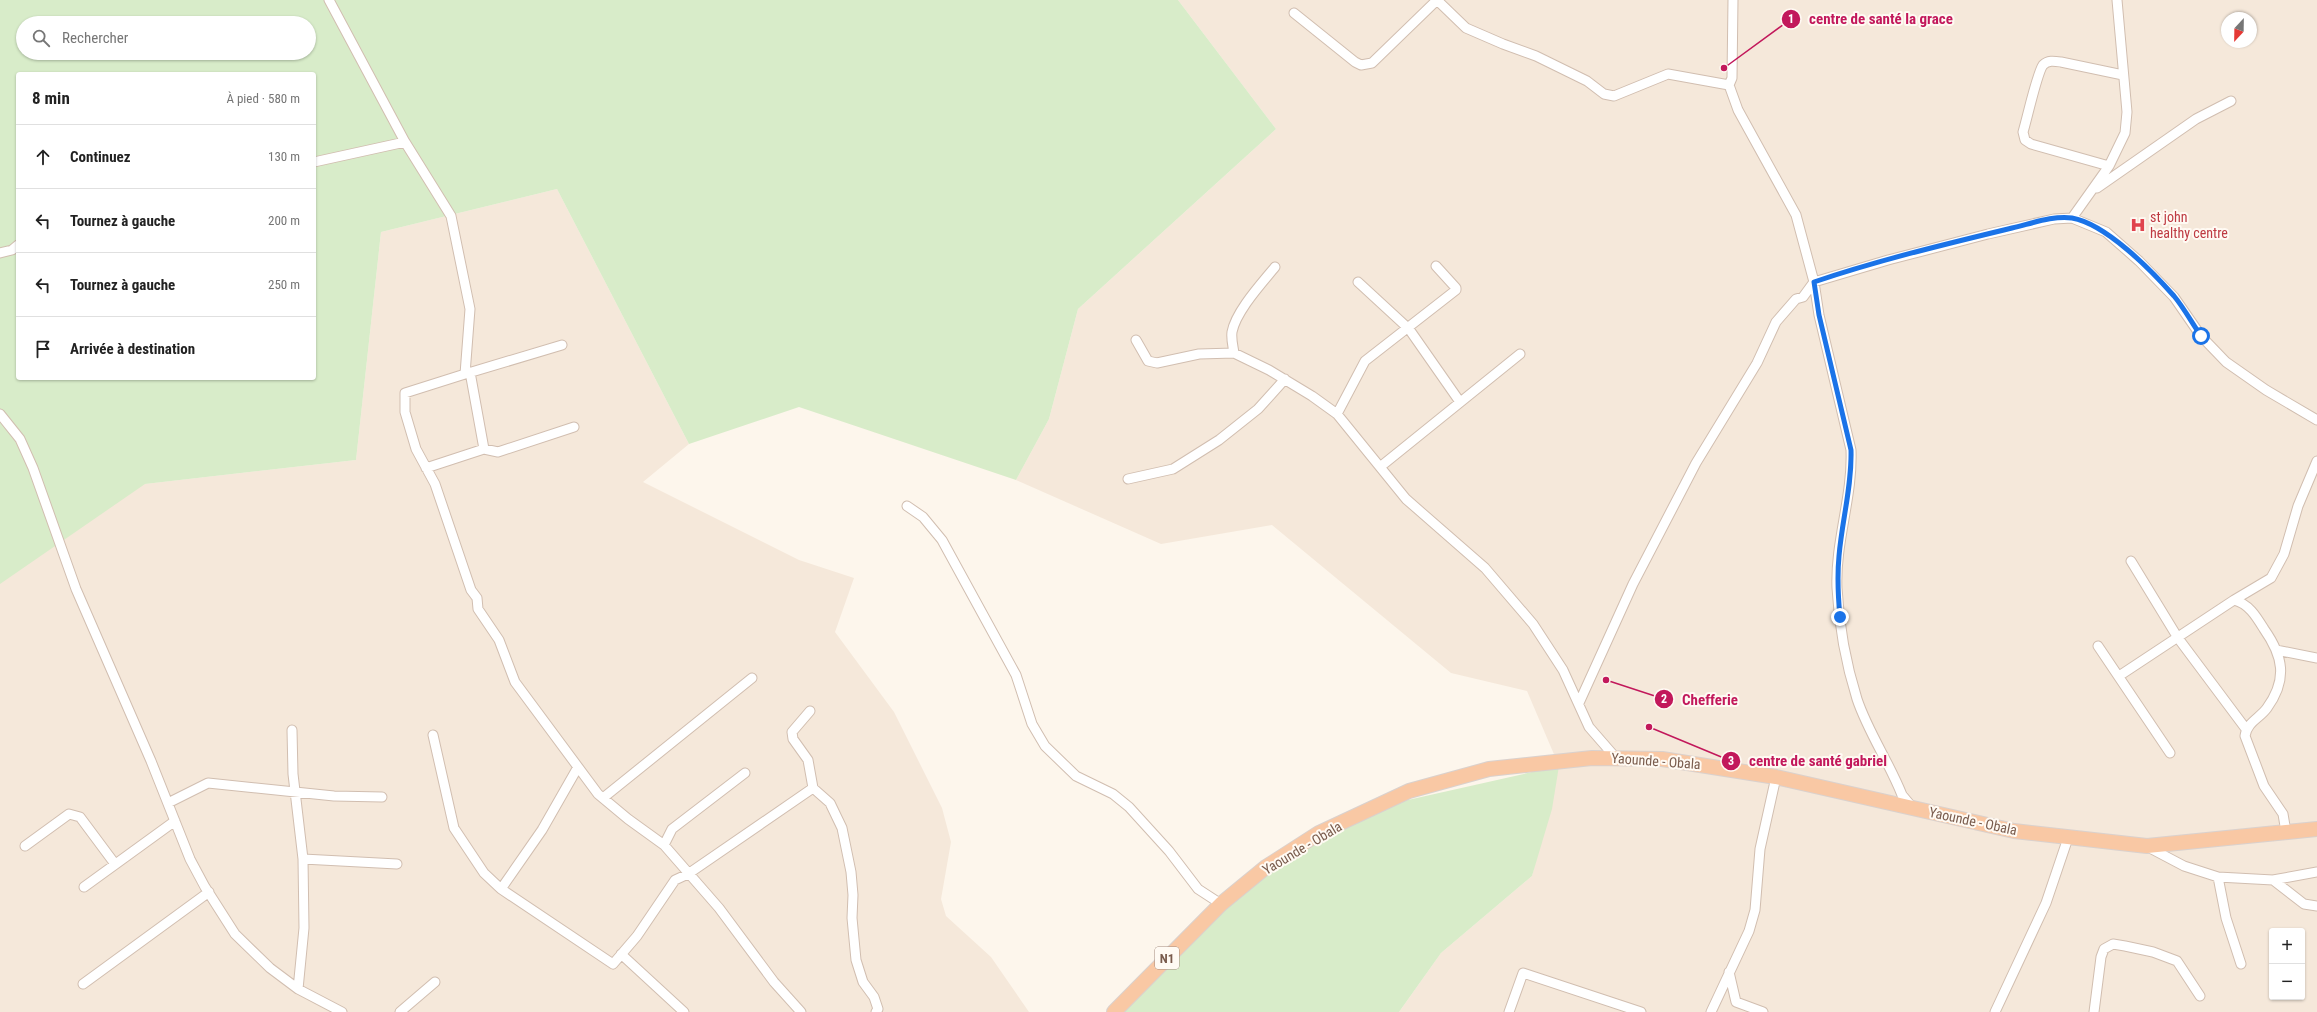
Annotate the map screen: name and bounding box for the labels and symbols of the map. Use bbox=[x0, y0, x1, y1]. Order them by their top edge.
callout: centre de santé la grace bbox=[1781, 6, 1961, 33]
text: centre de santé la grace bbox=[1809, 10, 1953, 28]
text: 1 bbox=[1788, 12, 1794, 26]
north arrow bbox=[2221, 12, 2257, 48]
place label: st john healthy centre bbox=[2150, 209, 2228, 241]
hospital icon: st john healthy centre bbox=[2129, 216, 2147, 234]
route start bbox=[2192, 327, 2210, 345]
route end bbox=[1831, 608, 1849, 626]
callout: Chefferie bbox=[1654, 686, 1746, 713]
text: Chefferie bbox=[1682, 691, 1738, 709]
text: 2 bbox=[1661, 692, 1667, 706]
callout: centre de santé gabriel bbox=[1721, 747, 1895, 774]
street label: Yaounde - Obala bbox=[1611, 750, 1701, 772]
text: centre de santé gabriel bbox=[1749, 752, 1887, 770]
text: 3 bbox=[1728, 754, 1734, 768]
street label: Yaounde - Obala bbox=[1928, 804, 2018, 838]
street label: Yaounde - Obala bbox=[1260, 818, 1344, 878]
road number: N1 bbox=[1155, 947, 1179, 969]

